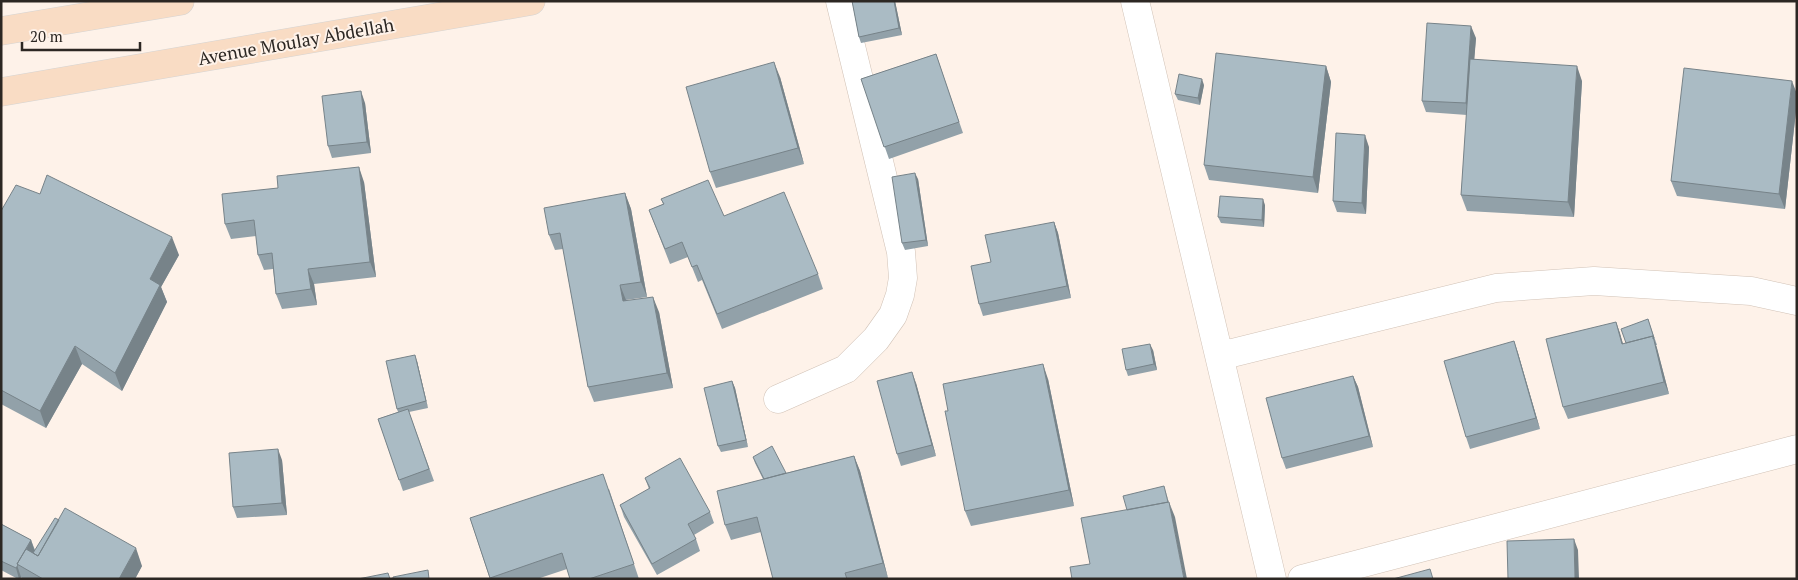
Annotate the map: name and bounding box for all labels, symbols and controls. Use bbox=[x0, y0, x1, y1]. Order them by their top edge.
street label: Avenue Moulay Abdellah bbox=[196, 12, 396, 70]
scale bar bbox=[22, 20, 140, 52]
text: 20 m bbox=[30, 26, 63, 46]

